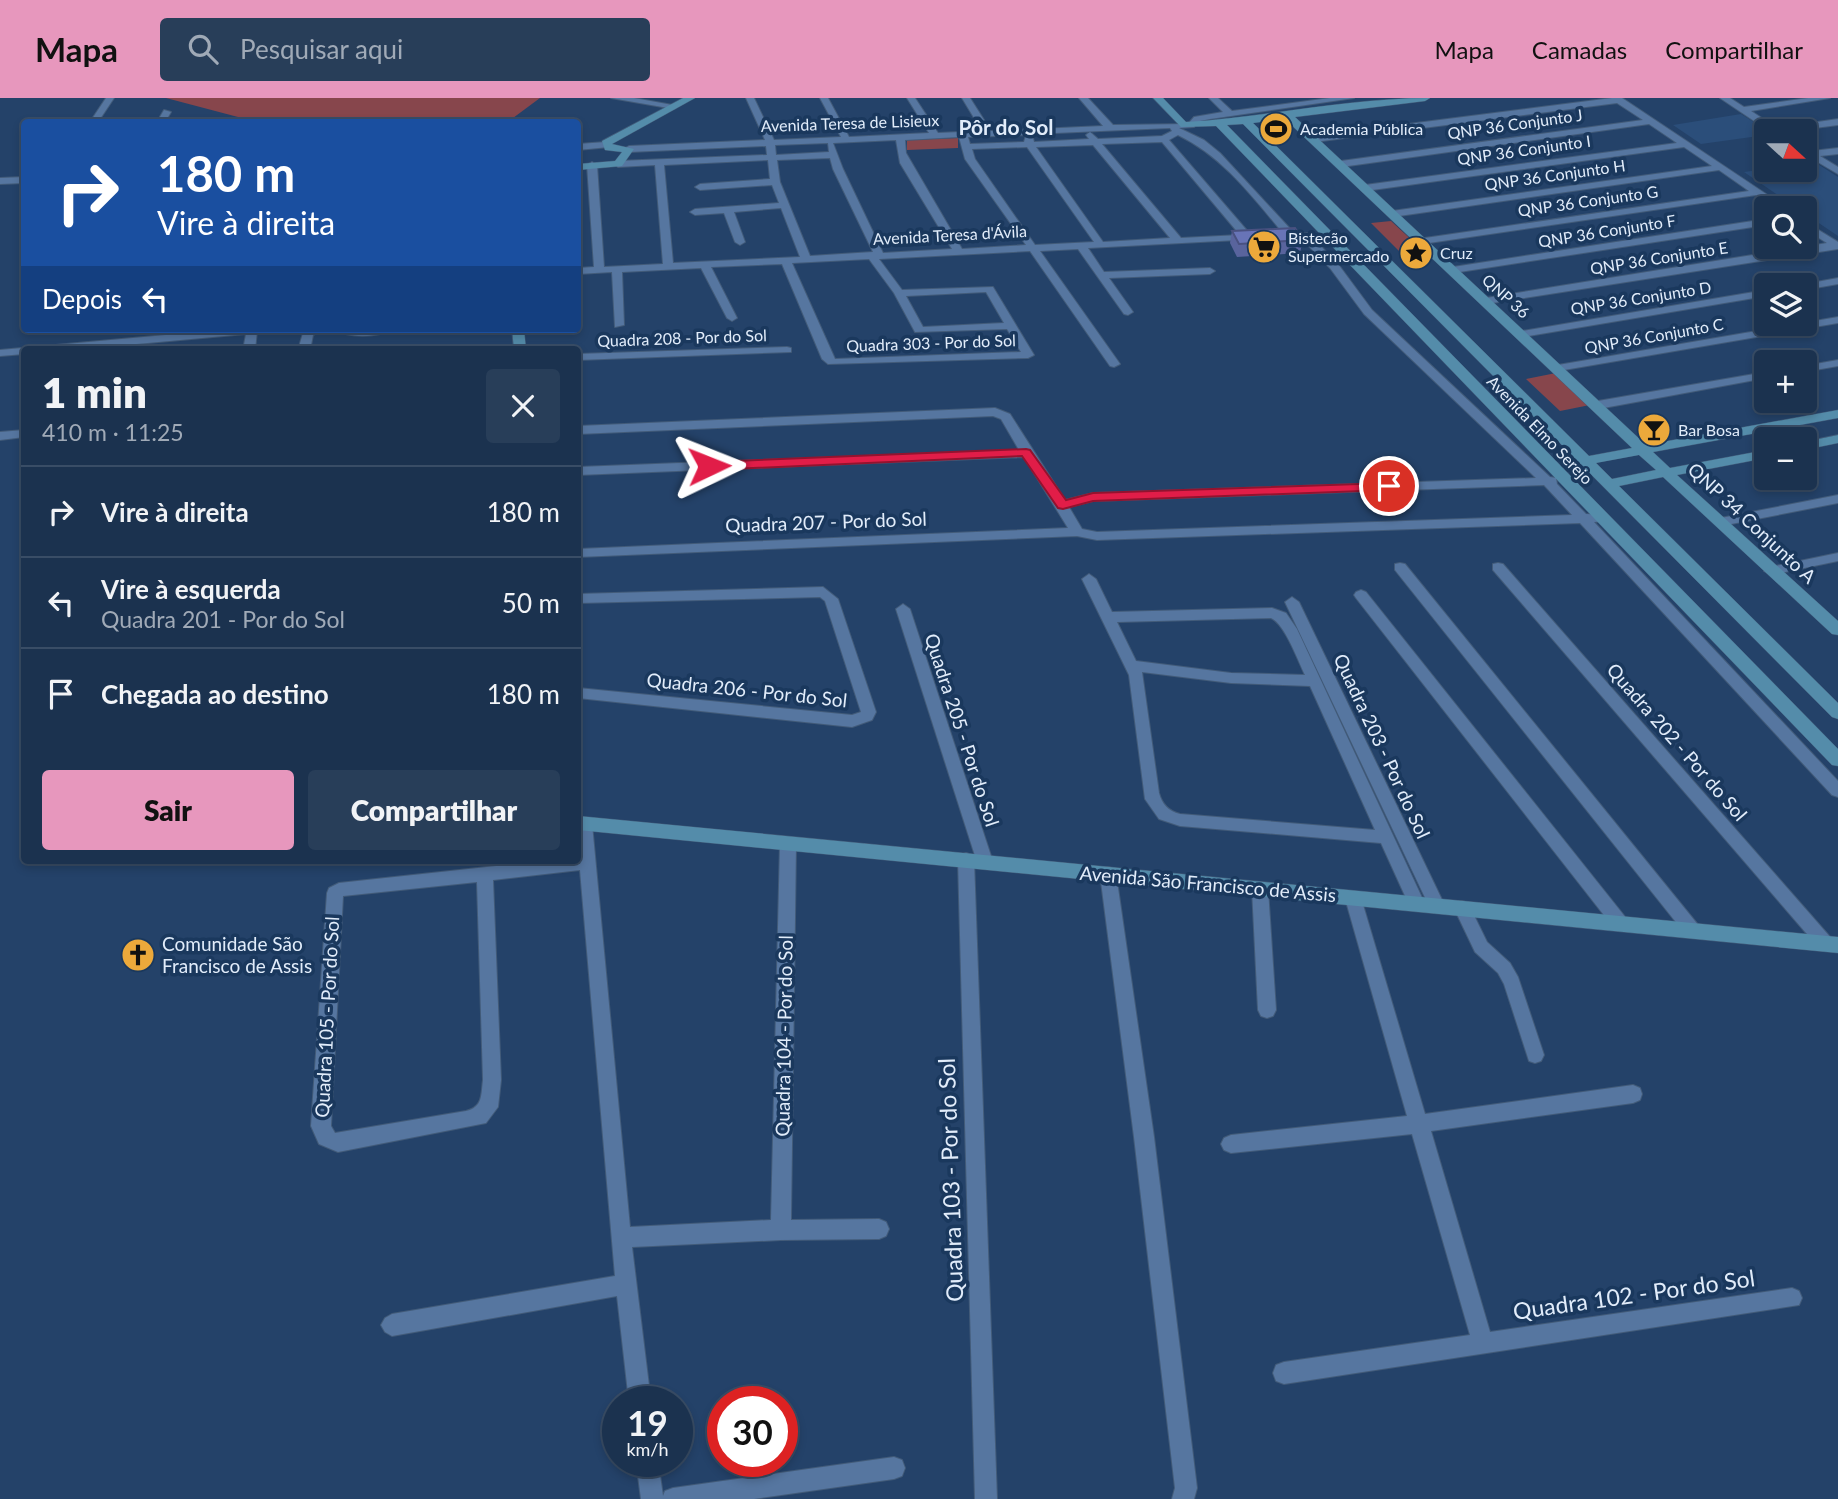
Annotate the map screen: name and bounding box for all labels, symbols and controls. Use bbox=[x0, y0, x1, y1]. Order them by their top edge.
search box bbox=[160, 18, 650, 81]
text: Mapa bbox=[35, 29, 118, 69]
icon: search bbox=[184, 30, 222, 68]
text: Pesquisar aqui bbox=[240, 33, 403, 65]
text: Mapa bbox=[1435, 35, 1494, 64]
text: Camadas bbox=[1532, 35, 1627, 64]
text: Compartilhar bbox=[1665, 35, 1803, 64]
street label: QNP 36 Conjunto J bbox=[1446, 105, 1584, 142]
street label: Avenida Teresa de Lisieux bbox=[760, 110, 940, 135]
sports icon: Academia Pública bbox=[1257, 110, 1295, 148]
district label: Pôr do Sol bbox=[959, 114, 1053, 139]
place label: Academia Pública bbox=[1300, 119, 1423, 138]
north arrow bbox=[1754, 119, 1816, 182]
map controls bbox=[1754, 119, 1817, 490]
street label: QNP 36 Conjunto I bbox=[1456, 131, 1592, 168]
text: 180 m bbox=[157, 144, 295, 202]
icon: right bbox=[42, 147, 133, 238]
street label: QNP 36 Conjunto H bbox=[1483, 155, 1627, 194]
street label: QNP 36 Conjunto G bbox=[1516, 181, 1659, 220]
button: search bbox=[1754, 196, 1817, 259]
text: Vire à direita bbox=[157, 203, 335, 242]
street label: QNP 36 Conjunto F bbox=[1537, 210, 1677, 251]
street label: Avenida Teresa d'Ávila bbox=[872, 221, 1027, 248]
supermarket icon: Bistecão Supermercado bbox=[1245, 228, 1283, 266]
place label: Bistecão Supermercado bbox=[1288, 228, 1389, 265]
place icon: Cruz bbox=[1397, 234, 1435, 272]
street label: QNP 36 Conjunto E bbox=[1589, 237, 1729, 278]
place label: Cruz bbox=[1440, 243, 1473, 262]
street label: QNP 36 bbox=[1479, 270, 1534, 322]
button: layers bbox=[1754, 273, 1817, 336]
street label: QNP 36 Conjunto D bbox=[1569, 277, 1713, 318]
icon: left bbox=[136, 280, 174, 318]
text: Depois bbox=[42, 283, 122, 315]
street label: QNP 36 Conjunto C bbox=[1583, 314, 1725, 357]
street label: Quadra 208 - Por do Sol bbox=[597, 325, 767, 350]
street label: Quadra 303 - Por do Sol bbox=[846, 330, 1016, 355]
button: + bbox=[1754, 350, 1817, 413]
text: 1 min bbox=[42, 367, 147, 417]
button: close bbox=[486, 369, 560, 443]
street label: Avenida Elmo Serejo bbox=[1484, 371, 1597, 488]
bar icon: Bar Bosa bbox=[1635, 411, 1673, 449]
text: 410 m · 11:25 bbox=[42, 418, 184, 446]
place label: Bar Bosa bbox=[1678, 420, 1740, 439]
button: − bbox=[1754, 427, 1817, 490]
position arrow bbox=[672, 429, 746, 503]
pin bbox=[1359, 456, 1419, 516]
street label: QNP 34 Conjunto A bbox=[1684, 457, 1821, 588]
icon: arrive bbox=[1370, 467, 1408, 505]
icon: right bbox=[42, 493, 80, 531]
text: Vire à direita bbox=[101, 496, 249, 528]
text: 180 m bbox=[487, 496, 560, 528]
street label: Quadra 207 - Por do Sol bbox=[725, 506, 927, 537]
text: Vire à esquerda bbox=[101, 573, 281, 605]
icon: left bbox=[42, 584, 80, 622]
text: 50 m bbox=[502, 587, 560, 619]
text: Quadra 201 - Por do Sol bbox=[101, 605, 345, 633]
street label: Quadra 205 - Por do Sol bbox=[920, 630, 1005, 829]
street label: Quadra 203 - Por do Sol bbox=[1329, 650, 1435, 842]
street label: Quadra 202 - Por do Sol bbox=[1603, 658, 1752, 825]
street label: Quadra 206 - Por do Sol bbox=[646, 668, 848, 711]
icon: arrive bbox=[42, 675, 80, 713]
text: Chegada ao destino bbox=[101, 678, 329, 710]
text: 180 m bbox=[487, 678, 560, 710]
button: Sair bbox=[42, 770, 294, 850]
button: Compartilhar bbox=[308, 770, 560, 850]
street label: Avenida São Francisco de Assis bbox=[1079, 861, 1337, 906]
street label: Quadra 105 - Por do Sol bbox=[310, 916, 343, 1118]
place label: Comunidade São Francisco de Assis bbox=[162, 932, 312, 977]
street label: Quadra 104 - Por do Sol bbox=[770, 935, 797, 1137]
church icon: Comunidade São Francisco de Assis bbox=[119, 936, 157, 974]
street label: Quadra 103 - Por do Sol bbox=[932, 1058, 968, 1302]
street label: Quadra 102 - Por do Sol bbox=[1511, 1263, 1757, 1325]
speed limit sign: 30 bbox=[707, 1386, 798, 1477]
text: 19 bbox=[627, 1401, 668, 1443]
text: km/h bbox=[626, 1438, 669, 1460]

